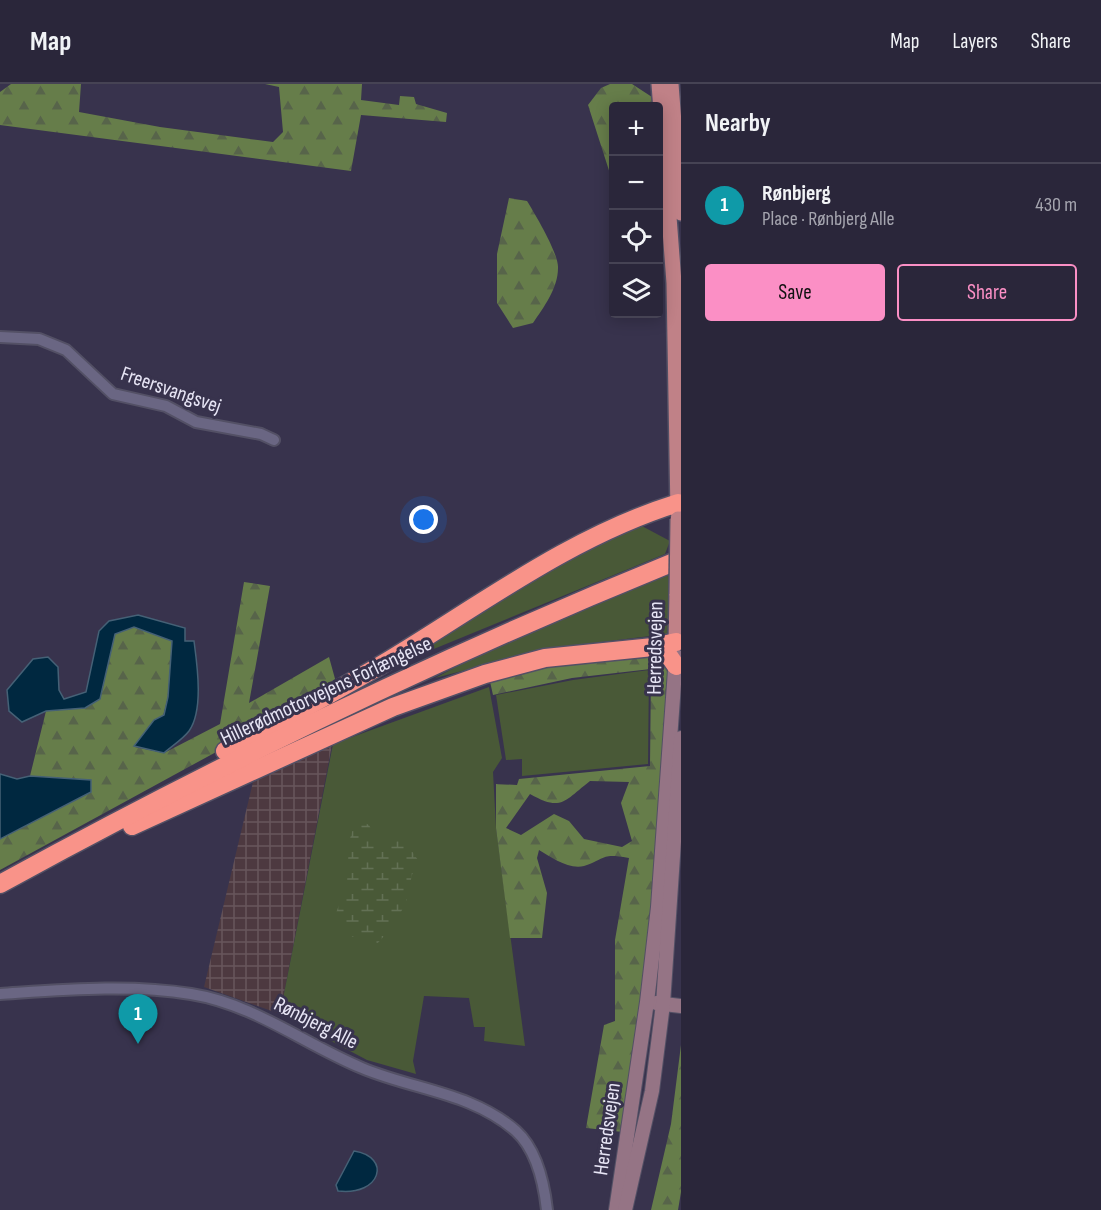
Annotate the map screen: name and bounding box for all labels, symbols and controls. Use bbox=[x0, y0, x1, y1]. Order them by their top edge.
text: Map bbox=[30, 25, 71, 58]
text: Map bbox=[890, 29, 919, 54]
text: Layers bbox=[952, 29, 998, 54]
text: Share bbox=[1031, 29, 1071, 54]
map controls bbox=[609, 102, 663, 318]
button: + bbox=[609, 102, 663, 156]
text: Nearby bbox=[705, 108, 771, 139]
button: − bbox=[609, 156, 663, 210]
text: Rønbjerg bbox=[762, 180, 831, 207]
text: 1 bbox=[721, 193, 728, 217]
text: 430 m bbox=[1035, 193, 1077, 217]
text: Place · Rønbjerg Alle bbox=[762, 207, 895, 231]
button: locate bbox=[609, 210, 663, 264]
button: layers bbox=[609, 264, 663, 318]
button: Save bbox=[705, 264, 885, 321]
button: Share bbox=[897, 264, 1077, 321]
street label: Freersvangsvej bbox=[117, 361, 225, 419]
your location bbox=[409, 505, 438, 534]
street label: Herredsvejen bbox=[642, 601, 668, 695]
street label: Hillerødmotorvejens Forlængelse bbox=[216, 631, 436, 751]
street label: Rønbjerg Alle bbox=[270, 991, 362, 1055]
pin: 1 bbox=[118, 994, 158, 1044]
street label: Herredsvejen bbox=[588, 1081, 626, 1177]

